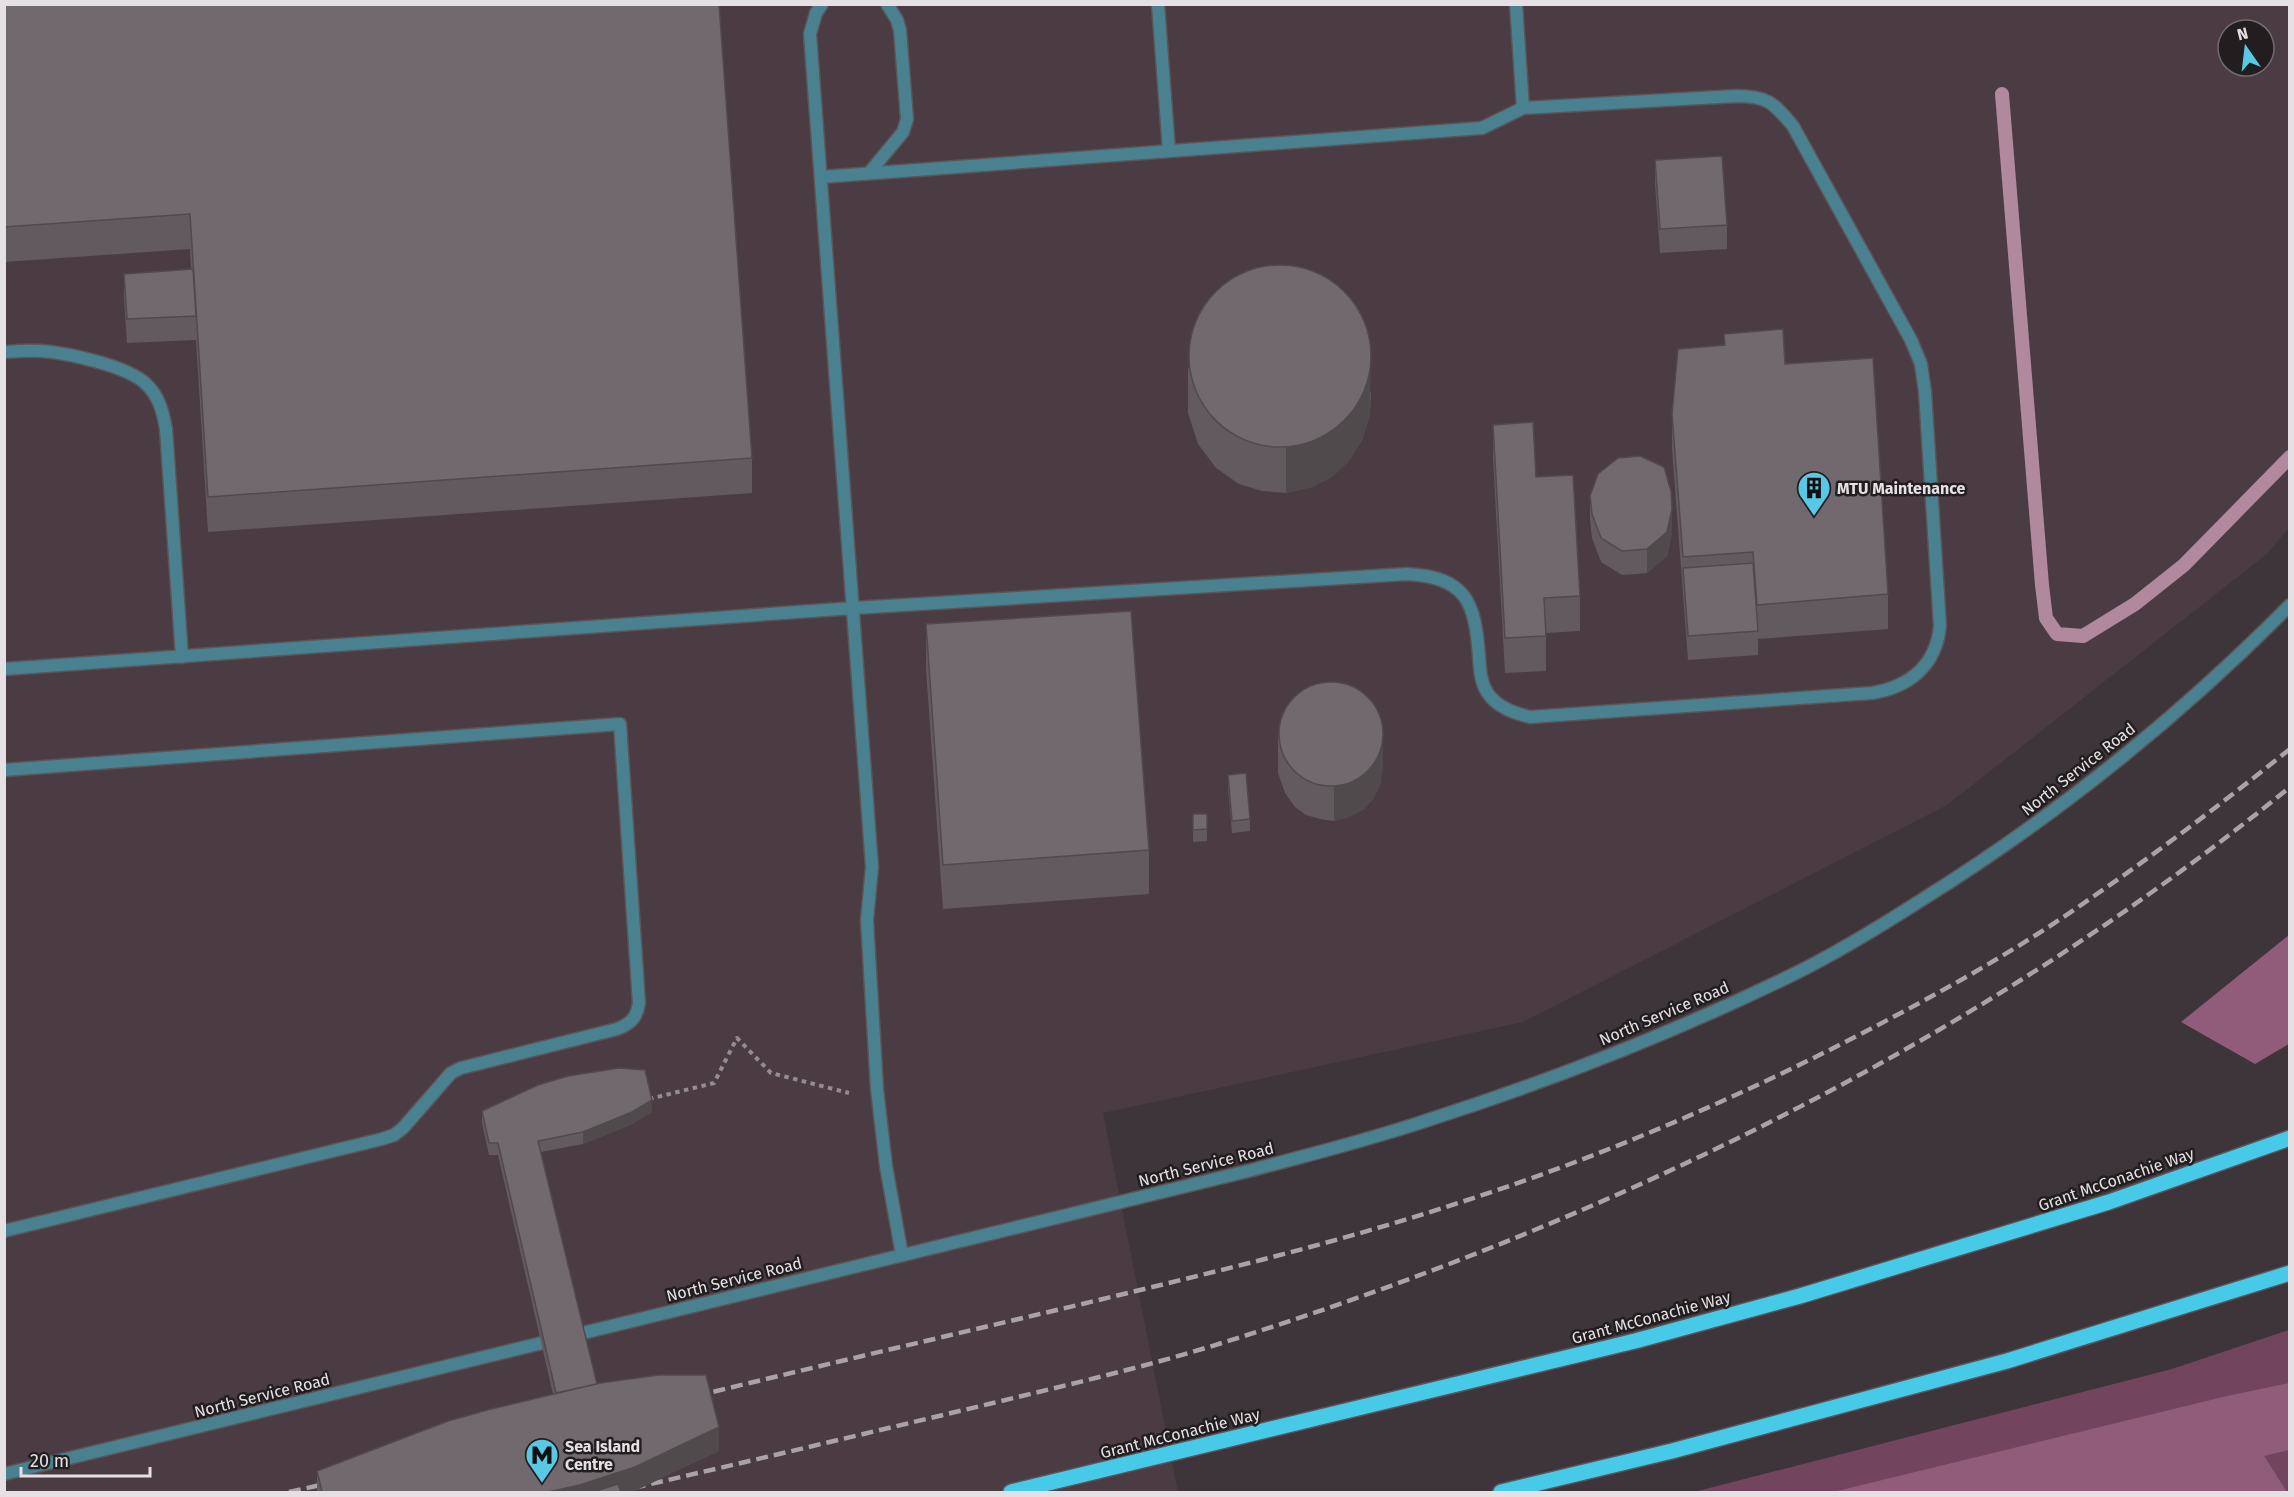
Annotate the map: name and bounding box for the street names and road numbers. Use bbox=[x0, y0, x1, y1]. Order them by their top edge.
street label: North Service Road bbox=[2018, 719, 2139, 820]
street label: North Service Road bbox=[1596, 978, 1732, 1049]
street label: North Service Road bbox=[1136, 1138, 1276, 1191]
street label: Grant McConachie Way bbox=[2036, 1144, 2197, 1215]
street label: North Service Road bbox=[664, 1253, 804, 1306]
street label: Grant McConachie Way bbox=[1570, 1287, 1733, 1348]
street label: North Service Road bbox=[192, 1369, 332, 1422]
street label: Grant McConachie Way bbox=[1098, 1404, 1262, 1462]

